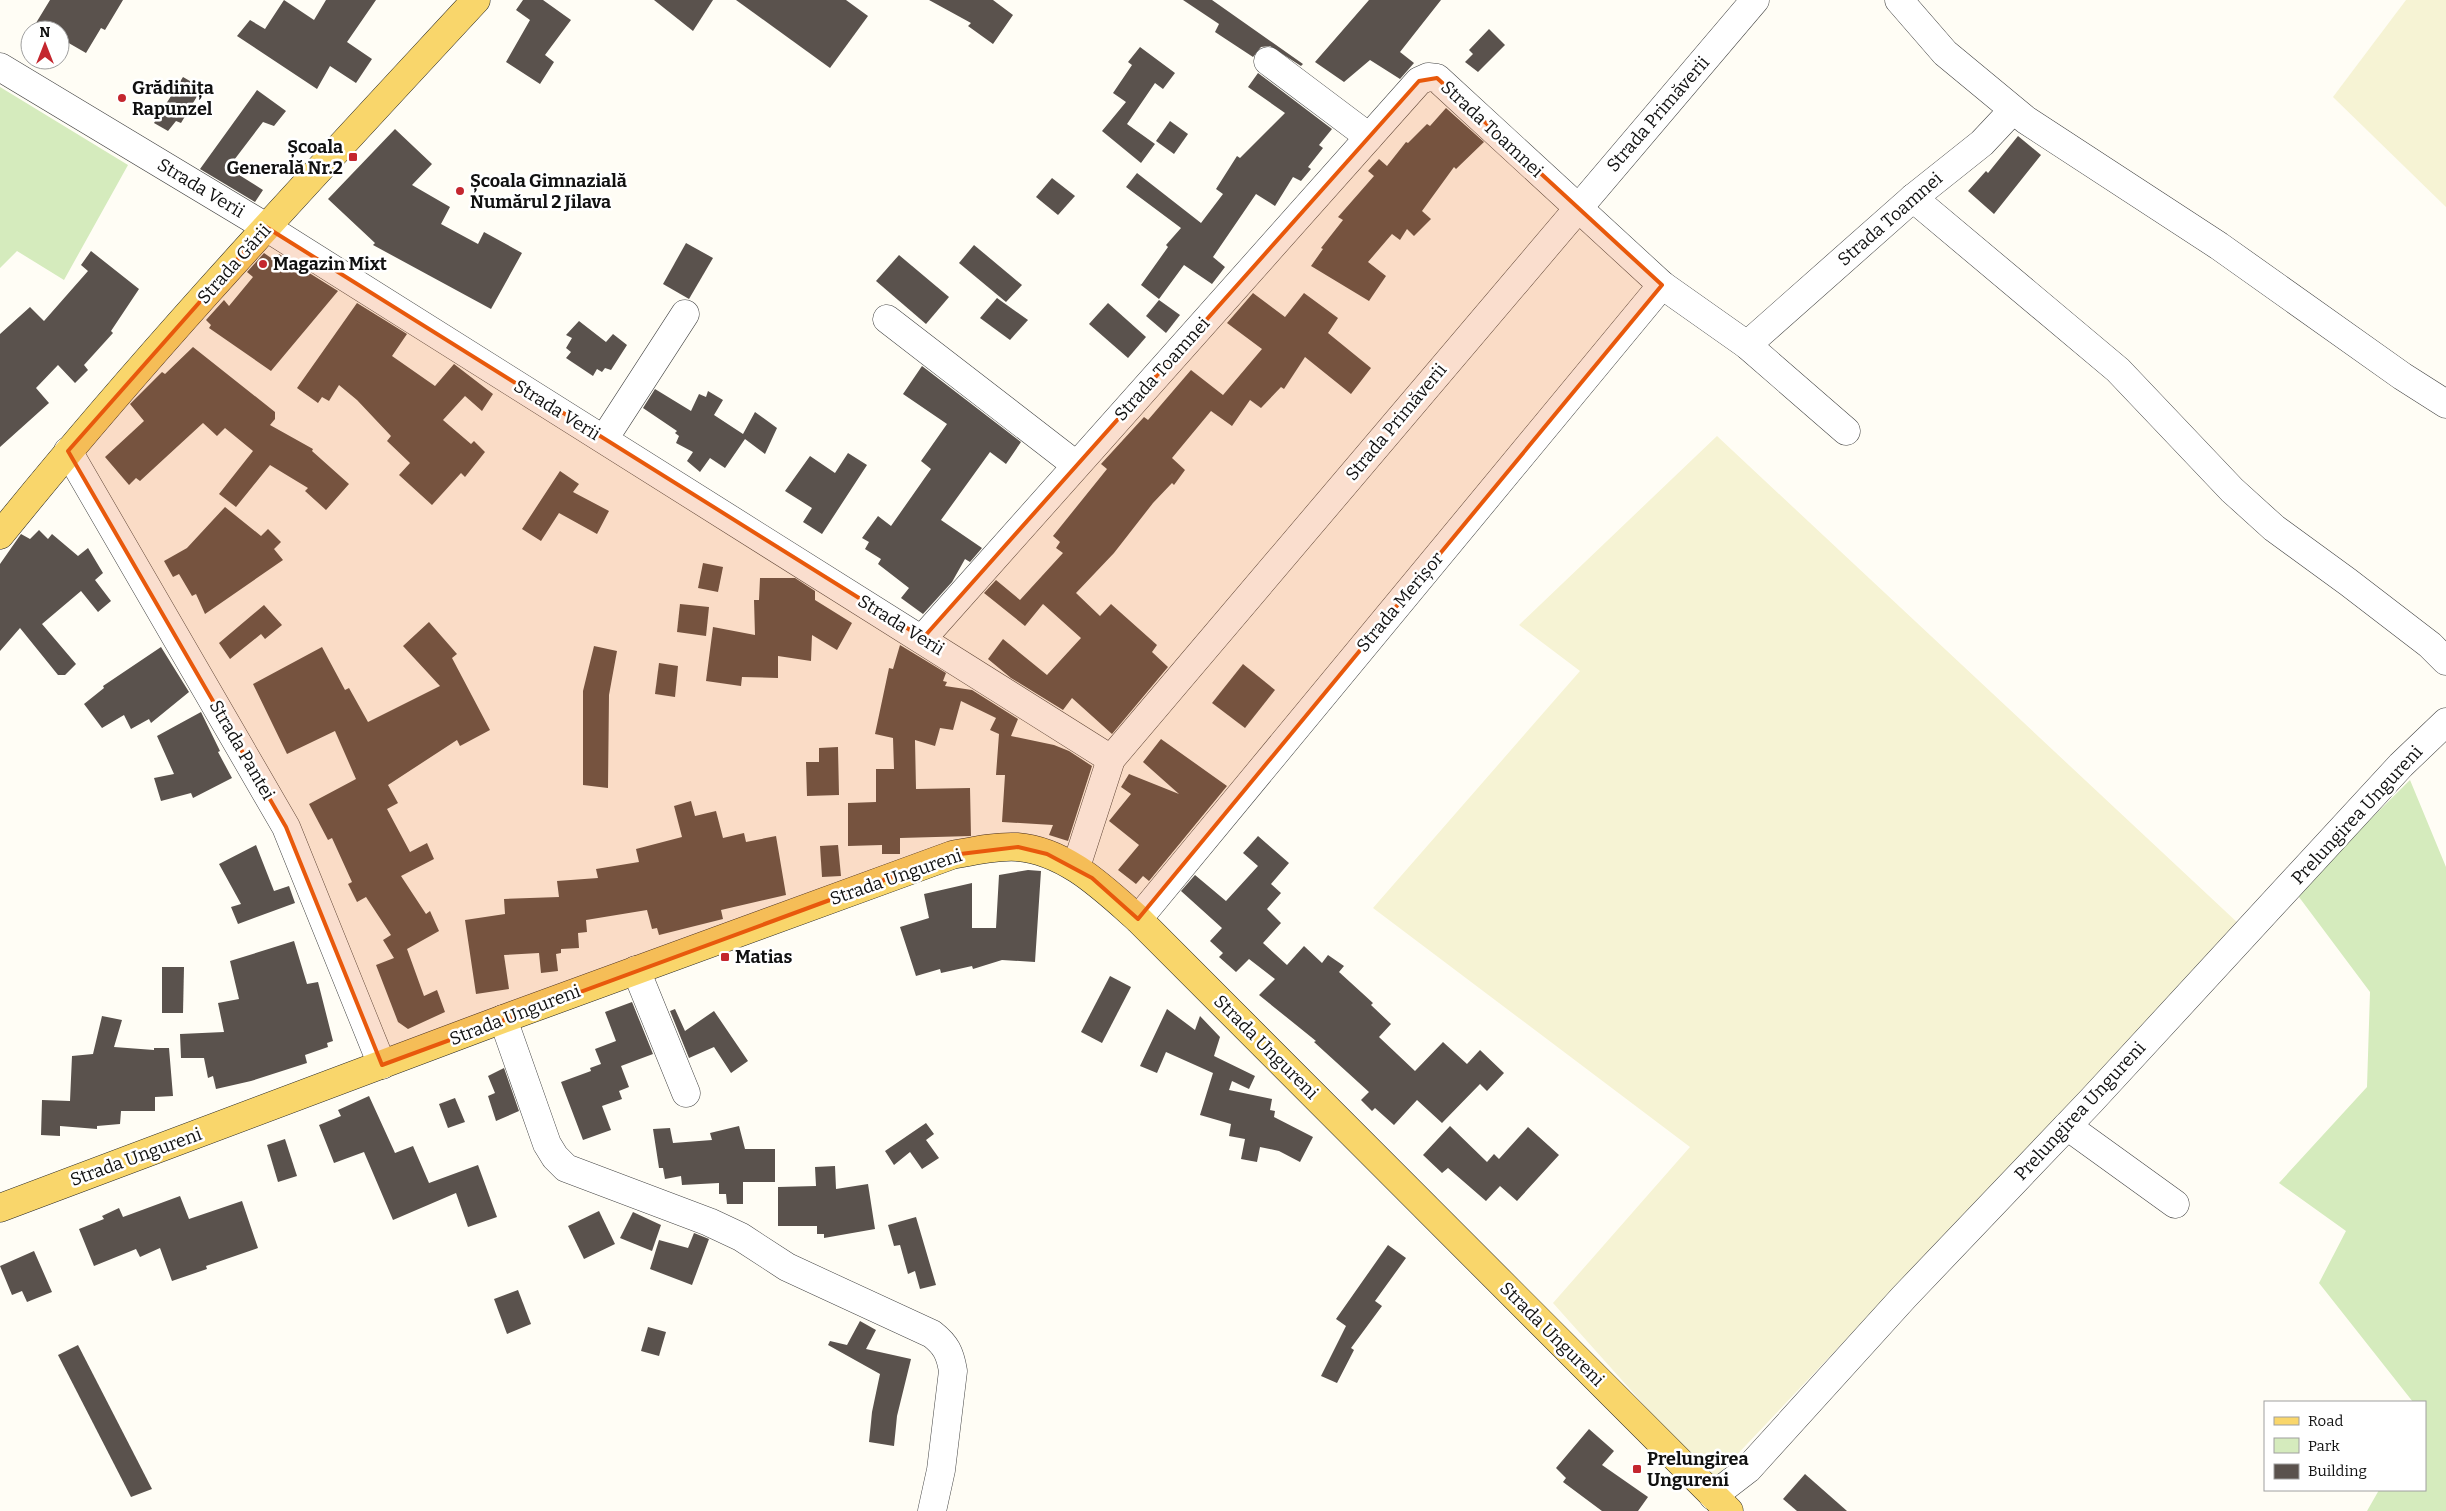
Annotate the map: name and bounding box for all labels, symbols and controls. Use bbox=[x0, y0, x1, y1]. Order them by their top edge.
north arrow bbox=[20, 20, 70, 70]
text: N bbox=[40, 24, 51, 41]
street label: Strada Primăverii bbox=[1602, 52, 1714, 176]
street label: Strada Toamnei bbox=[1436, 76, 1548, 182]
place label: Grădinița Rapunzel bbox=[132, 77, 214, 120]
marker: Grădinița Rapunzel bbox=[116, 92, 128, 104]
place label: Școala Generală Nr.2 bbox=[226, 136, 343, 179]
marker: Școala Generală Nr.2 bbox=[347, 151, 359, 163]
street label: Strada Verii bbox=[153, 153, 249, 223]
street label: Strada Toamnei bbox=[1833, 167, 1947, 271]
place label: Școala Gimnazială Numărul 2 Jilava bbox=[470, 170, 627, 213]
marker: Școala Gimnazială Numărul 2 Jilava bbox=[454, 185, 466, 197]
street label: Strada Gării bbox=[193, 220, 275, 308]
place label: Magazin Mixt bbox=[273, 253, 387, 275]
marker: Magazin Mixt bbox=[257, 258, 269, 270]
street label: Strada Toamnei bbox=[1110, 313, 1214, 425]
street label: Strada Primăverii bbox=[1341, 359, 1451, 485]
street label: Strada Verii bbox=[510, 375, 604, 445]
street label: Strada Merișor bbox=[1352, 547, 1448, 657]
street label: Strada Verii bbox=[854, 590, 948, 660]
street label: Strada Pantei bbox=[205, 696, 279, 804]
street label: Prelungirea Ungureni bbox=[2287, 741, 2427, 889]
street label: Strada Ungureni bbox=[827, 844, 965, 910]
place label: Matias bbox=[735, 946, 792, 968]
marker: Matias bbox=[719, 951, 731, 963]
street label: Strada Ungureni bbox=[446, 980, 584, 1050]
street label: Strada Ungureni bbox=[1209, 990, 1323, 1104]
street label: Prelungirea Ungureni bbox=[2010, 1037, 2150, 1185]
street label: Strada Ungureni bbox=[67, 1123, 205, 1191]
street label: Strada Ungureni bbox=[1495, 1277, 1609, 1391]
legend bbox=[2264, 1401, 2426, 1491]
text: Road bbox=[2308, 1412, 2343, 1430]
text: Park bbox=[2308, 1437, 2340, 1455]
place label: Prelungirea Ungureni bbox=[1647, 1448, 1749, 1491]
text: Building bbox=[2308, 1462, 2367, 1480]
marker: Prelungirea Ungureni bbox=[1631, 1463, 1643, 1475]

